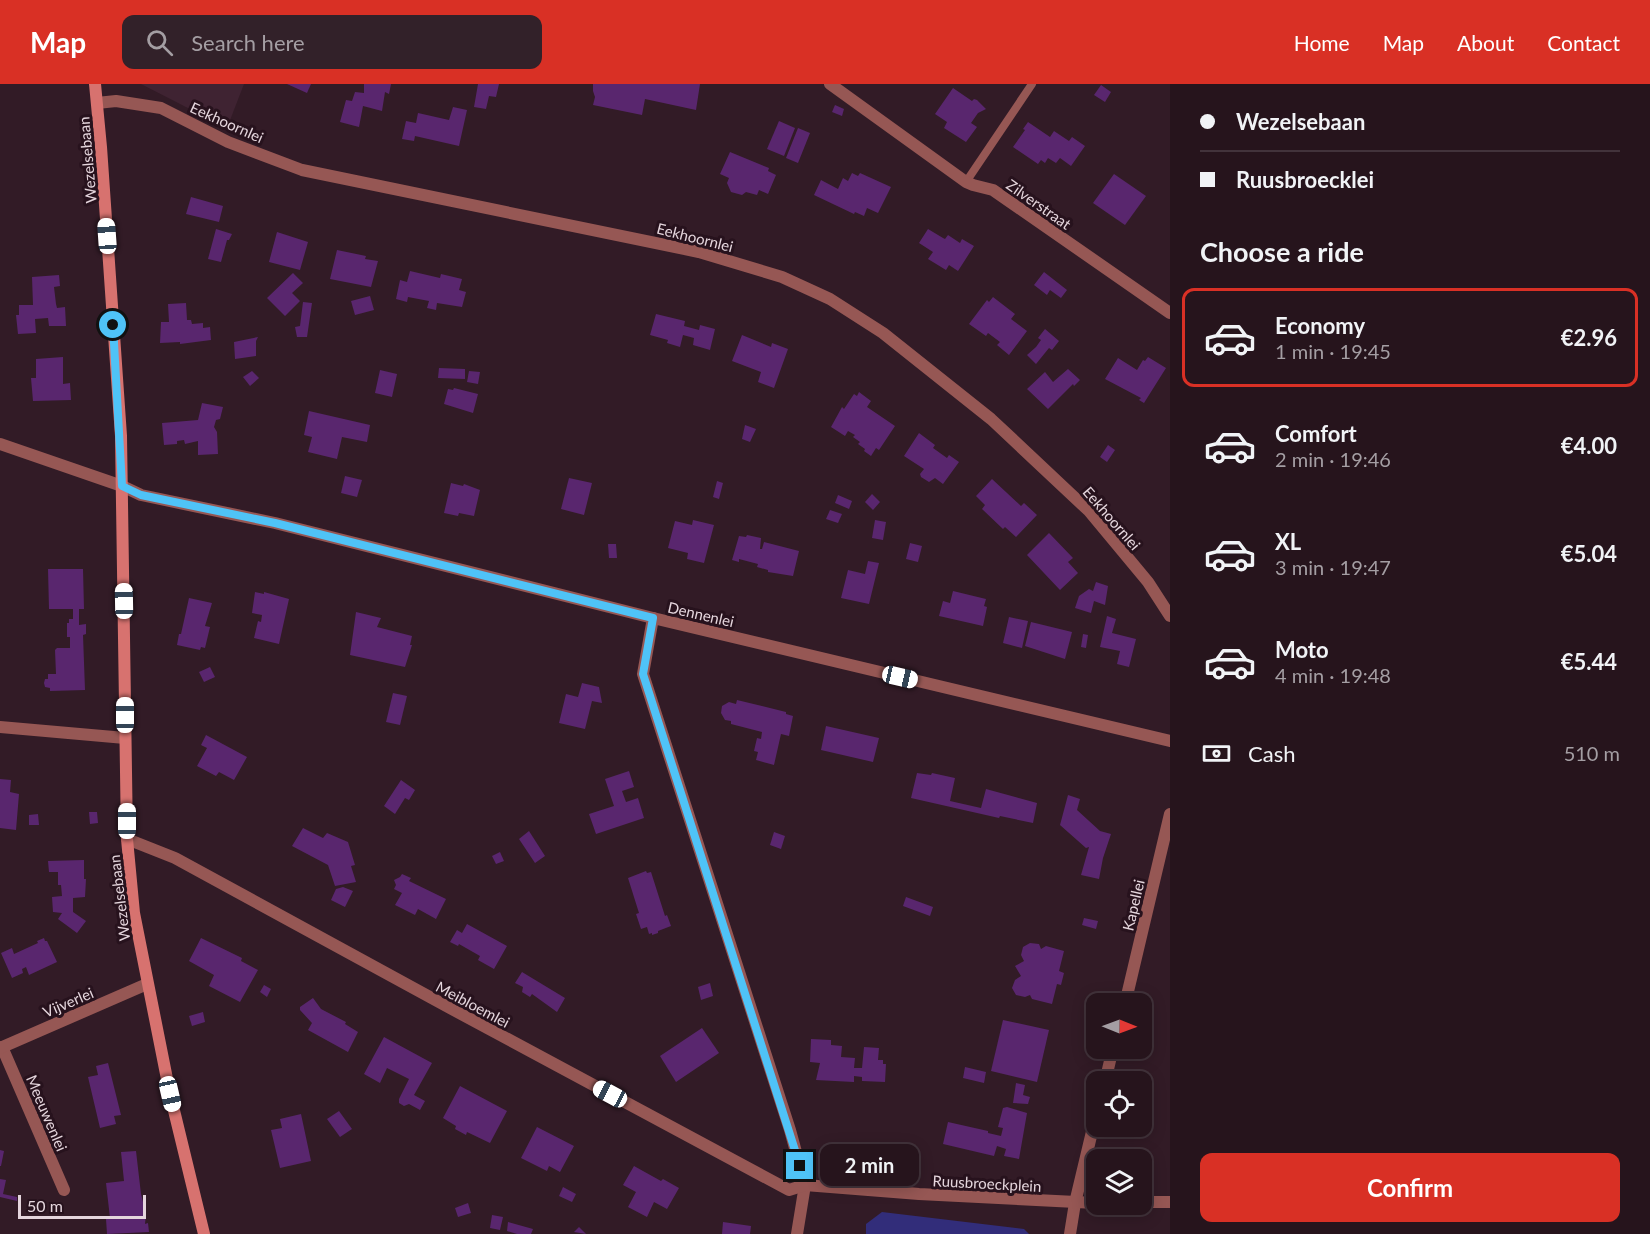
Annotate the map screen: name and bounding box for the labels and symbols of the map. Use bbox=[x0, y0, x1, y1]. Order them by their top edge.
street label: Eekhoornlei bbox=[188, 98, 266, 146]
street label: Wezelsebaan bbox=[74, 116, 100, 204]
street label: Zilverstraat bbox=[1003, 175, 1075, 233]
car bbox=[97, 217, 117, 255]
street label: Eekhoornlei bbox=[655, 219, 735, 255]
route start bbox=[99, 311, 126, 338]
street label: Eekhoornlei bbox=[1080, 483, 1144, 553]
car bbox=[115, 583, 133, 619]
street label: Dennenlei bbox=[666, 598, 736, 630]
car bbox=[880, 664, 920, 690]
car bbox=[116, 697, 134, 733]
car bbox=[118, 803, 136, 839]
street label: Wezelsebaan bbox=[105, 854, 133, 942]
street label: Kapellei bbox=[1118, 878, 1148, 932]
street label: Meibloemlei bbox=[433, 977, 513, 1031]
street label: Vijverlei bbox=[40, 983, 96, 1021]
north arrow bbox=[1086, 993, 1152, 1059]
street label: Meeuwenlei bbox=[23, 1072, 71, 1154]
car bbox=[157, 1074, 183, 1114]
car bbox=[590, 1078, 630, 1110]
callout: 2 min bbox=[821, 1145, 920, 1187]
route end bbox=[786, 1152, 813, 1179]
street label: Ruusbroeckplein bbox=[932, 1171, 1042, 1195]
scale bar bbox=[18, 1192, 146, 1220]

